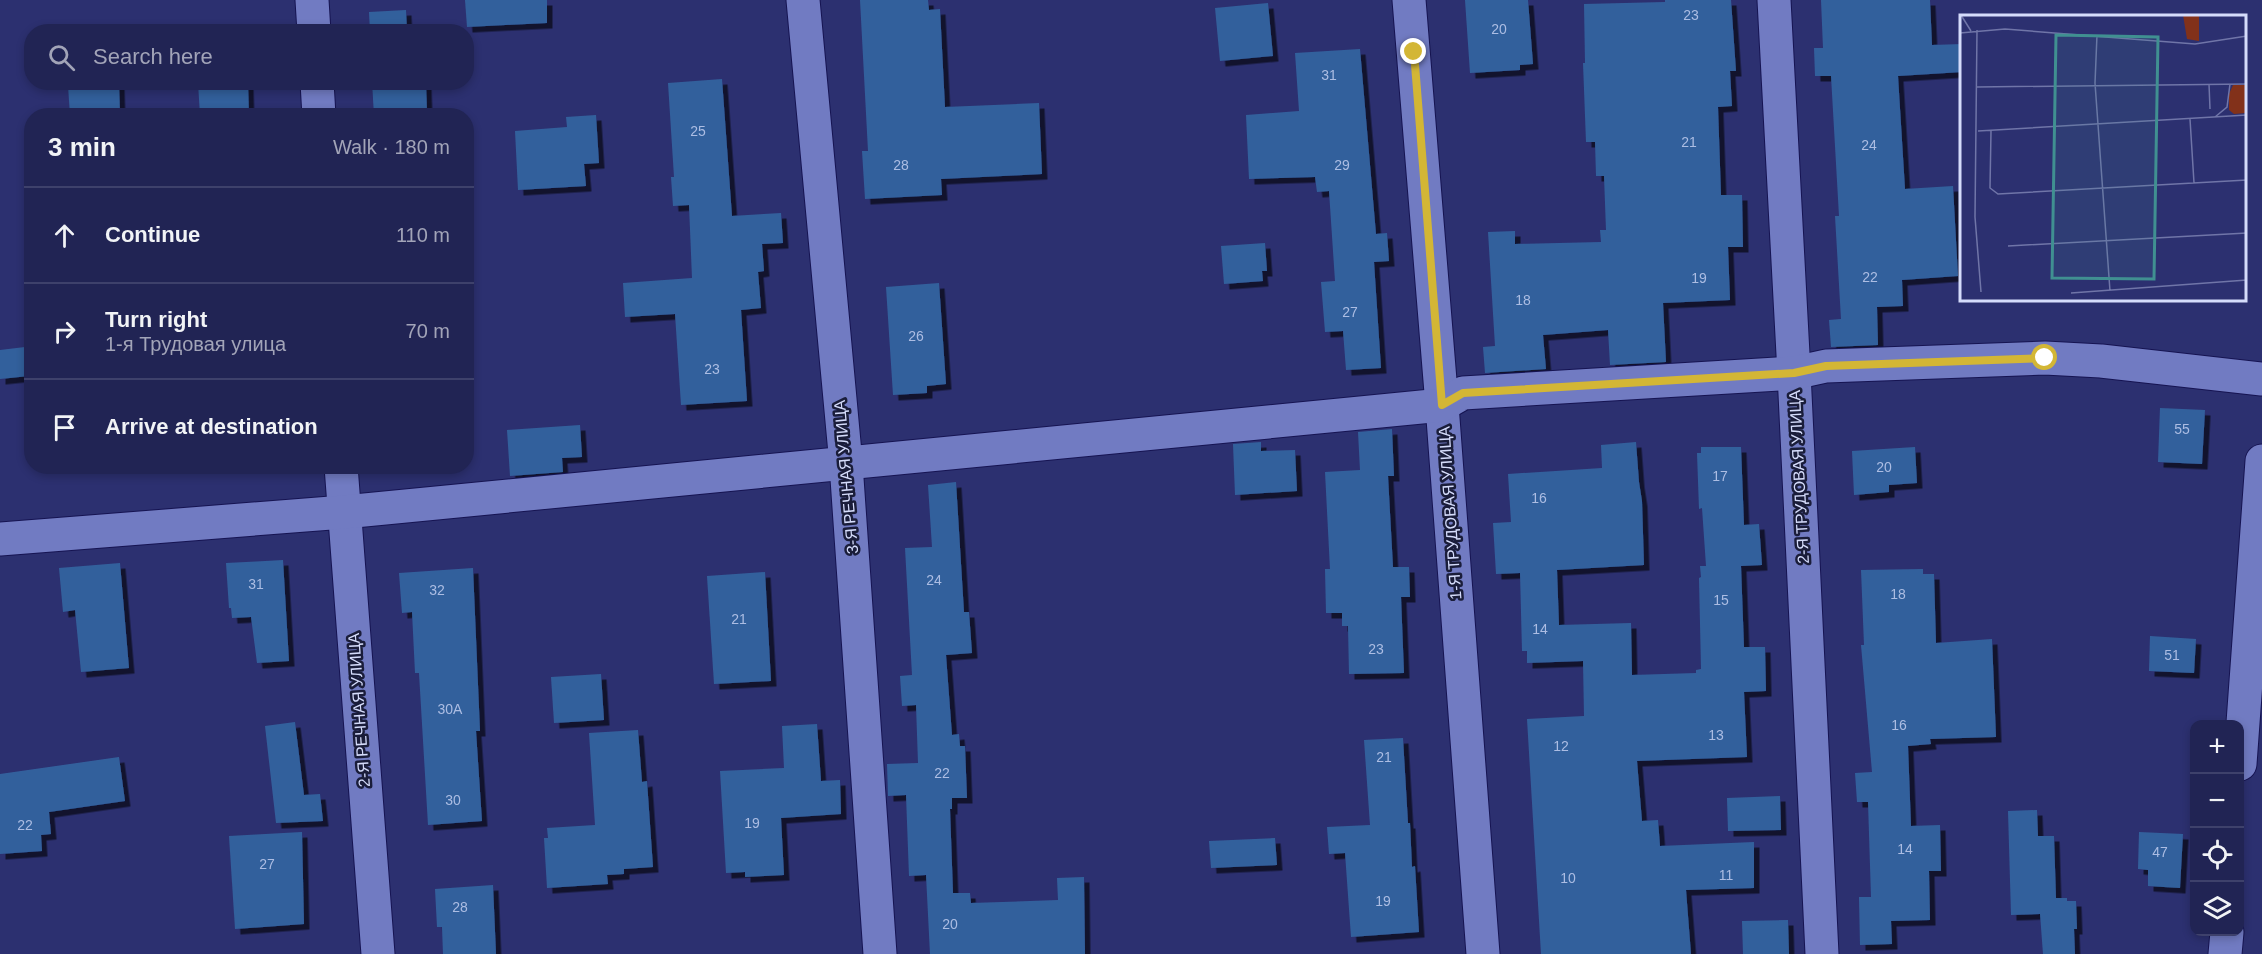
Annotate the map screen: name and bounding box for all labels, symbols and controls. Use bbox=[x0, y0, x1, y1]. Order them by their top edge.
house number: 23 bbox=[1683, 7, 1699, 23]
inset map bbox=[1960, 15, 2247, 302]
house number: 20 bbox=[1491, 21, 1507, 37]
search box bbox=[24, 24, 474, 90]
route end bbox=[1400, 38, 1426, 64]
icon: search bbox=[45, 41, 78, 74]
text: Search here bbox=[93, 44, 213, 69]
house number: 31 bbox=[1321, 67, 1337, 83]
house number: 25 bbox=[690, 123, 706, 139]
text: 3 min bbox=[48, 132, 116, 162]
house number: 21 bbox=[1681, 134, 1697, 150]
text: Walk · 180 m bbox=[333, 136, 450, 158]
house number: 24 bbox=[1861, 137, 1877, 153]
house number: 28 bbox=[893, 157, 909, 173]
house number: 29 bbox=[1334, 157, 1350, 173]
icon: ahead bbox=[48, 219, 81, 252]
text: Continue bbox=[105, 222, 200, 247]
text: 110 m bbox=[396, 224, 450, 246]
house number: 22 bbox=[1862, 269, 1878, 285]
house number: 19 bbox=[1691, 270, 1707, 286]
house number: 18 bbox=[1515, 292, 1531, 308]
house number: 27 bbox=[1342, 304, 1358, 320]
text: Turn right bbox=[105, 307, 207, 332]
icon: right bbox=[48, 315, 81, 348]
text: 70 m bbox=[406, 320, 450, 342]
house number: 26 bbox=[908, 328, 924, 344]
text: 1-я Трудовая улица bbox=[105, 333, 286, 355]
route start bbox=[2031, 344, 2057, 370]
house number: 23 bbox=[704, 361, 720, 377]
street label: 2-Я ТРУДОВАЯ УЛИЦА bbox=[1786, 389, 1812, 564]
street label: 3-Я РЕЧНАЯ УЛИЦА bbox=[831, 399, 861, 555]
icon: arrive bbox=[48, 411, 81, 444]
text: Arrive at destination bbox=[105, 414, 318, 439]
house number: 55 bbox=[2174, 421, 2190, 437]
street label: 1-Я ТРУДОВАЯ УЛИЦА bbox=[1435, 425, 1465, 600]
house number: 20 bbox=[1876, 459, 1892, 475]
house number: 17 bbox=[1712, 468, 1728, 484]
house number: 16 bbox=[1531, 490, 1547, 506]
house number: 24 bbox=[926, 572, 942, 588]
house number: 31 bbox=[248, 576, 264, 592]
house number: 32 bbox=[429, 582, 445, 598]
house number: 18 bbox=[1890, 586, 1906, 602]
house number: 15 bbox=[1713, 592, 1729, 608]
house number: 21 bbox=[731, 611, 747, 627]
house number: 14 bbox=[1532, 621, 1548, 637]
street label: 2-Я РЕЧНАЯ УЛИЦА bbox=[345, 632, 373, 788]
house number: 23 bbox=[1368, 641, 1384, 657]
house number: 51 bbox=[2164, 647, 2180, 663]
house number: 30А bbox=[438, 701, 463, 717]
house number: 16 bbox=[1891, 717, 1907, 733]
map controls bbox=[2190, 720, 2244, 936]
button: + bbox=[2190, 720, 2244, 774]
house number: 13 bbox=[1708, 727, 1724, 743]
house number: 12 bbox=[1553, 738, 1569, 754]
house number: 21 bbox=[1376, 749, 1392, 765]
house number: 22 bbox=[934, 765, 950, 781]
button: − bbox=[2190, 774, 2244, 828]
house number: 30 bbox=[445, 792, 461, 808]
house number: 19 bbox=[744, 815, 760, 831]
house number: 22 bbox=[17, 817, 33, 833]
button: locate bbox=[2190, 828, 2244, 882]
house number: 14 bbox=[1897, 841, 1913, 857]
house number: 47 bbox=[2152, 844, 2168, 860]
house number: 27 bbox=[259, 856, 275, 872]
house number: 11 bbox=[1719, 867, 1733, 883]
house number: 10 bbox=[1560, 870, 1576, 886]
button: layers bbox=[2190, 882, 2244, 936]
house number: 19 bbox=[1375, 893, 1391, 909]
house number: 28 bbox=[452, 899, 468, 915]
house number: 20 bbox=[942, 916, 958, 932]

